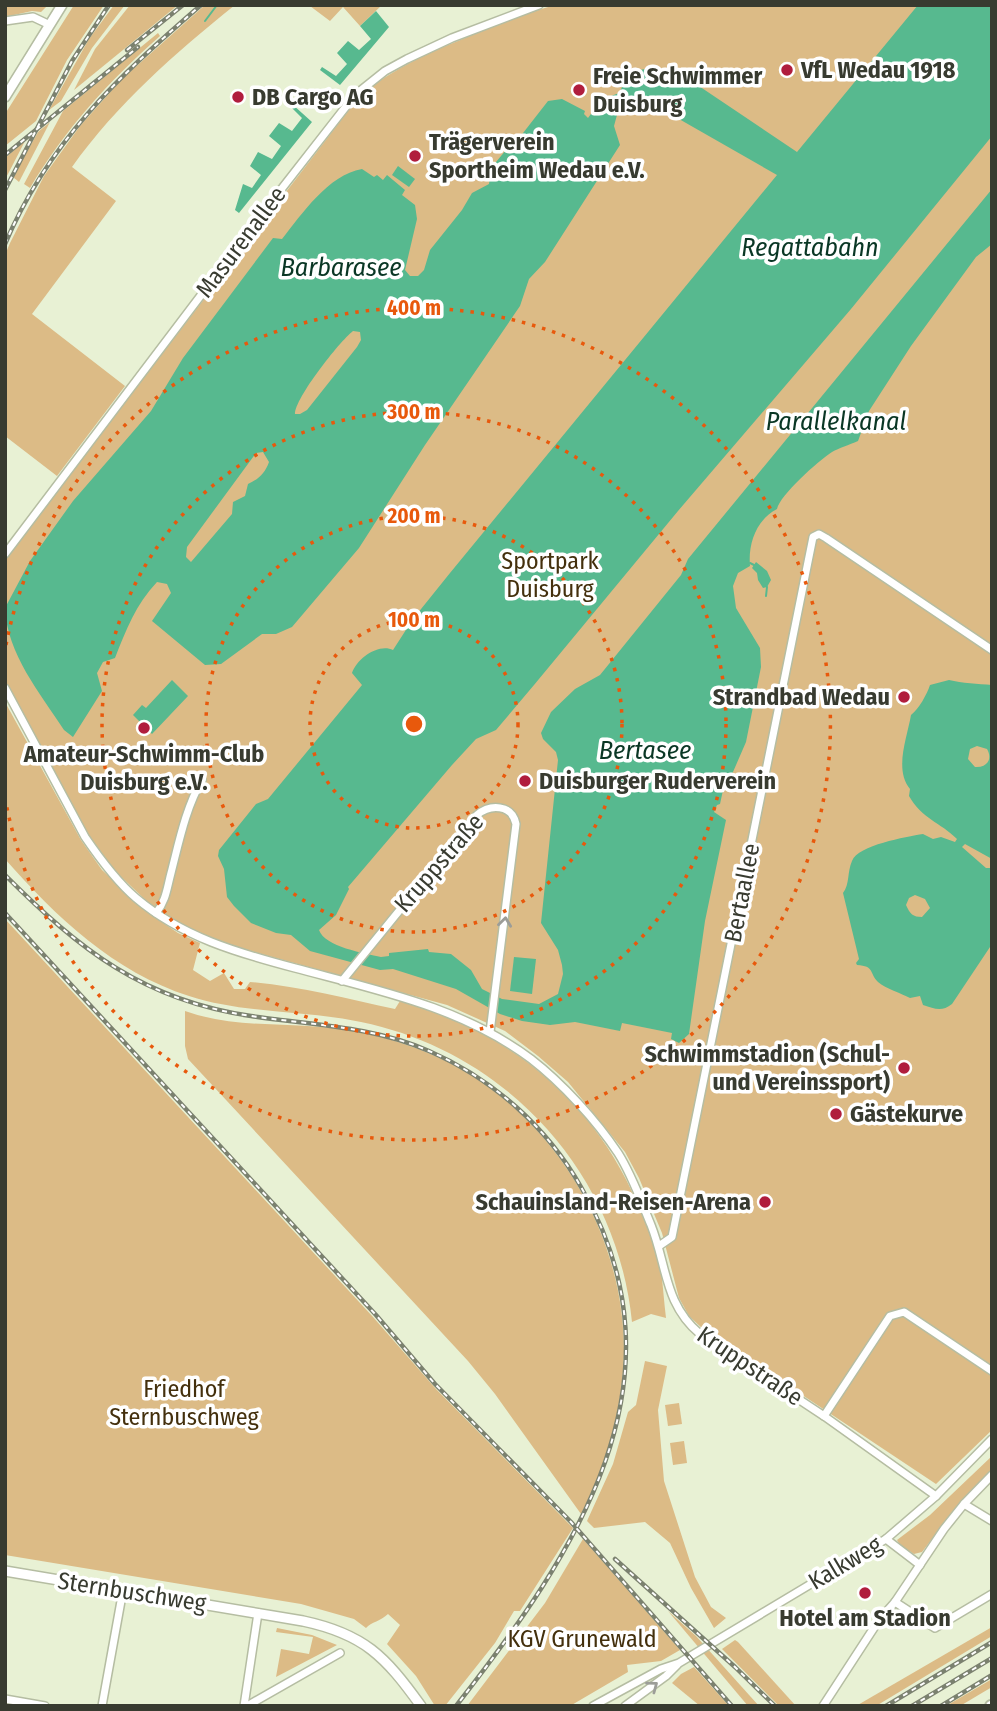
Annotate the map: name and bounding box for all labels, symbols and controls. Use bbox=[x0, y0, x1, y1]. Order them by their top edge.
place label: VfL Wedau 1918 bbox=[800, 56, 956, 84]
place label: Freie Schwimmer Duisburg bbox=[593, 62, 762, 118]
marker: VfL Wedau 1918 bbox=[779, 62, 795, 78]
marker: Freie Schwimmer Duisburg bbox=[571, 82, 587, 98]
place label: DB Cargo AG bbox=[252, 83, 374, 111]
marker: DB Cargo AG bbox=[230, 89, 246, 105]
place label: Trägerverein Sportheim Wedau e.V. bbox=[429, 128, 645, 184]
marker: Trägerverein Sportheim Wedau e.V. bbox=[407, 148, 423, 164]
street label: Masurenallee bbox=[190, 181, 292, 303]
water label: Regattabahn bbox=[741, 232, 879, 263]
water label: Barbarasee bbox=[280, 252, 402, 283]
text: 400 m bbox=[387, 295, 441, 321]
text: 300 m bbox=[386, 399, 441, 425]
water label: Parallelkanal bbox=[766, 406, 907, 437]
text: 200 m bbox=[386, 503, 441, 529]
park label: Sportpark Duisburg bbox=[501, 547, 600, 603]
text: 100 m bbox=[388, 607, 440, 633]
place label: Strandbad Wedau bbox=[713, 683, 890, 711]
marker: Strandbad Wedau bbox=[896, 689, 912, 705]
centre of rings bbox=[402, 712, 426, 736]
marker: Amateur-Schwimm-Club Duisburg e.V. bbox=[136, 720, 152, 736]
water label: Bertasee bbox=[599, 735, 691, 766]
place label: Amateur-Schwimm-Club Duisburg e.V. bbox=[23, 740, 264, 796]
place label: Duisburger Ruderverein bbox=[539, 767, 776, 795]
marker: Duisburger Ruderverein bbox=[517, 773, 533, 789]
street label: Kruppstraße bbox=[389, 808, 489, 918]
street label: Bertaallee bbox=[719, 841, 765, 945]
one-way arrow bbox=[497, 916, 512, 928]
place label: Schwimmstadion (Schul- und Vereinssport) bbox=[644, 1040, 890, 1096]
marker: Schwimmstadion (Schul- und Vereinssport) bbox=[896, 1060, 912, 1076]
place label: Gästekurve bbox=[850, 1100, 963, 1128]
marker: Gästekurve bbox=[828, 1106, 844, 1122]
place label: Schauinsland-Reisen-Arena bbox=[475, 1188, 751, 1216]
marker: Schauinsland-Reisen-Arena bbox=[757, 1194, 773, 1210]
street label: Kruppstraße bbox=[692, 1320, 808, 1412]
park label: Friedhof Sternbuschweg bbox=[109, 1375, 260, 1431]
street label: Kalkweg bbox=[803, 1530, 887, 1596]
street label: Sternbuschweg bbox=[56, 1566, 209, 1618]
marker: Hotel am Stadion bbox=[857, 1585, 873, 1601]
place label: Hotel am Stadion bbox=[779, 1604, 951, 1632]
park label: KGV Grunewald bbox=[507, 1625, 657, 1653]
one-way arrow bbox=[645, 1682, 658, 1694]

